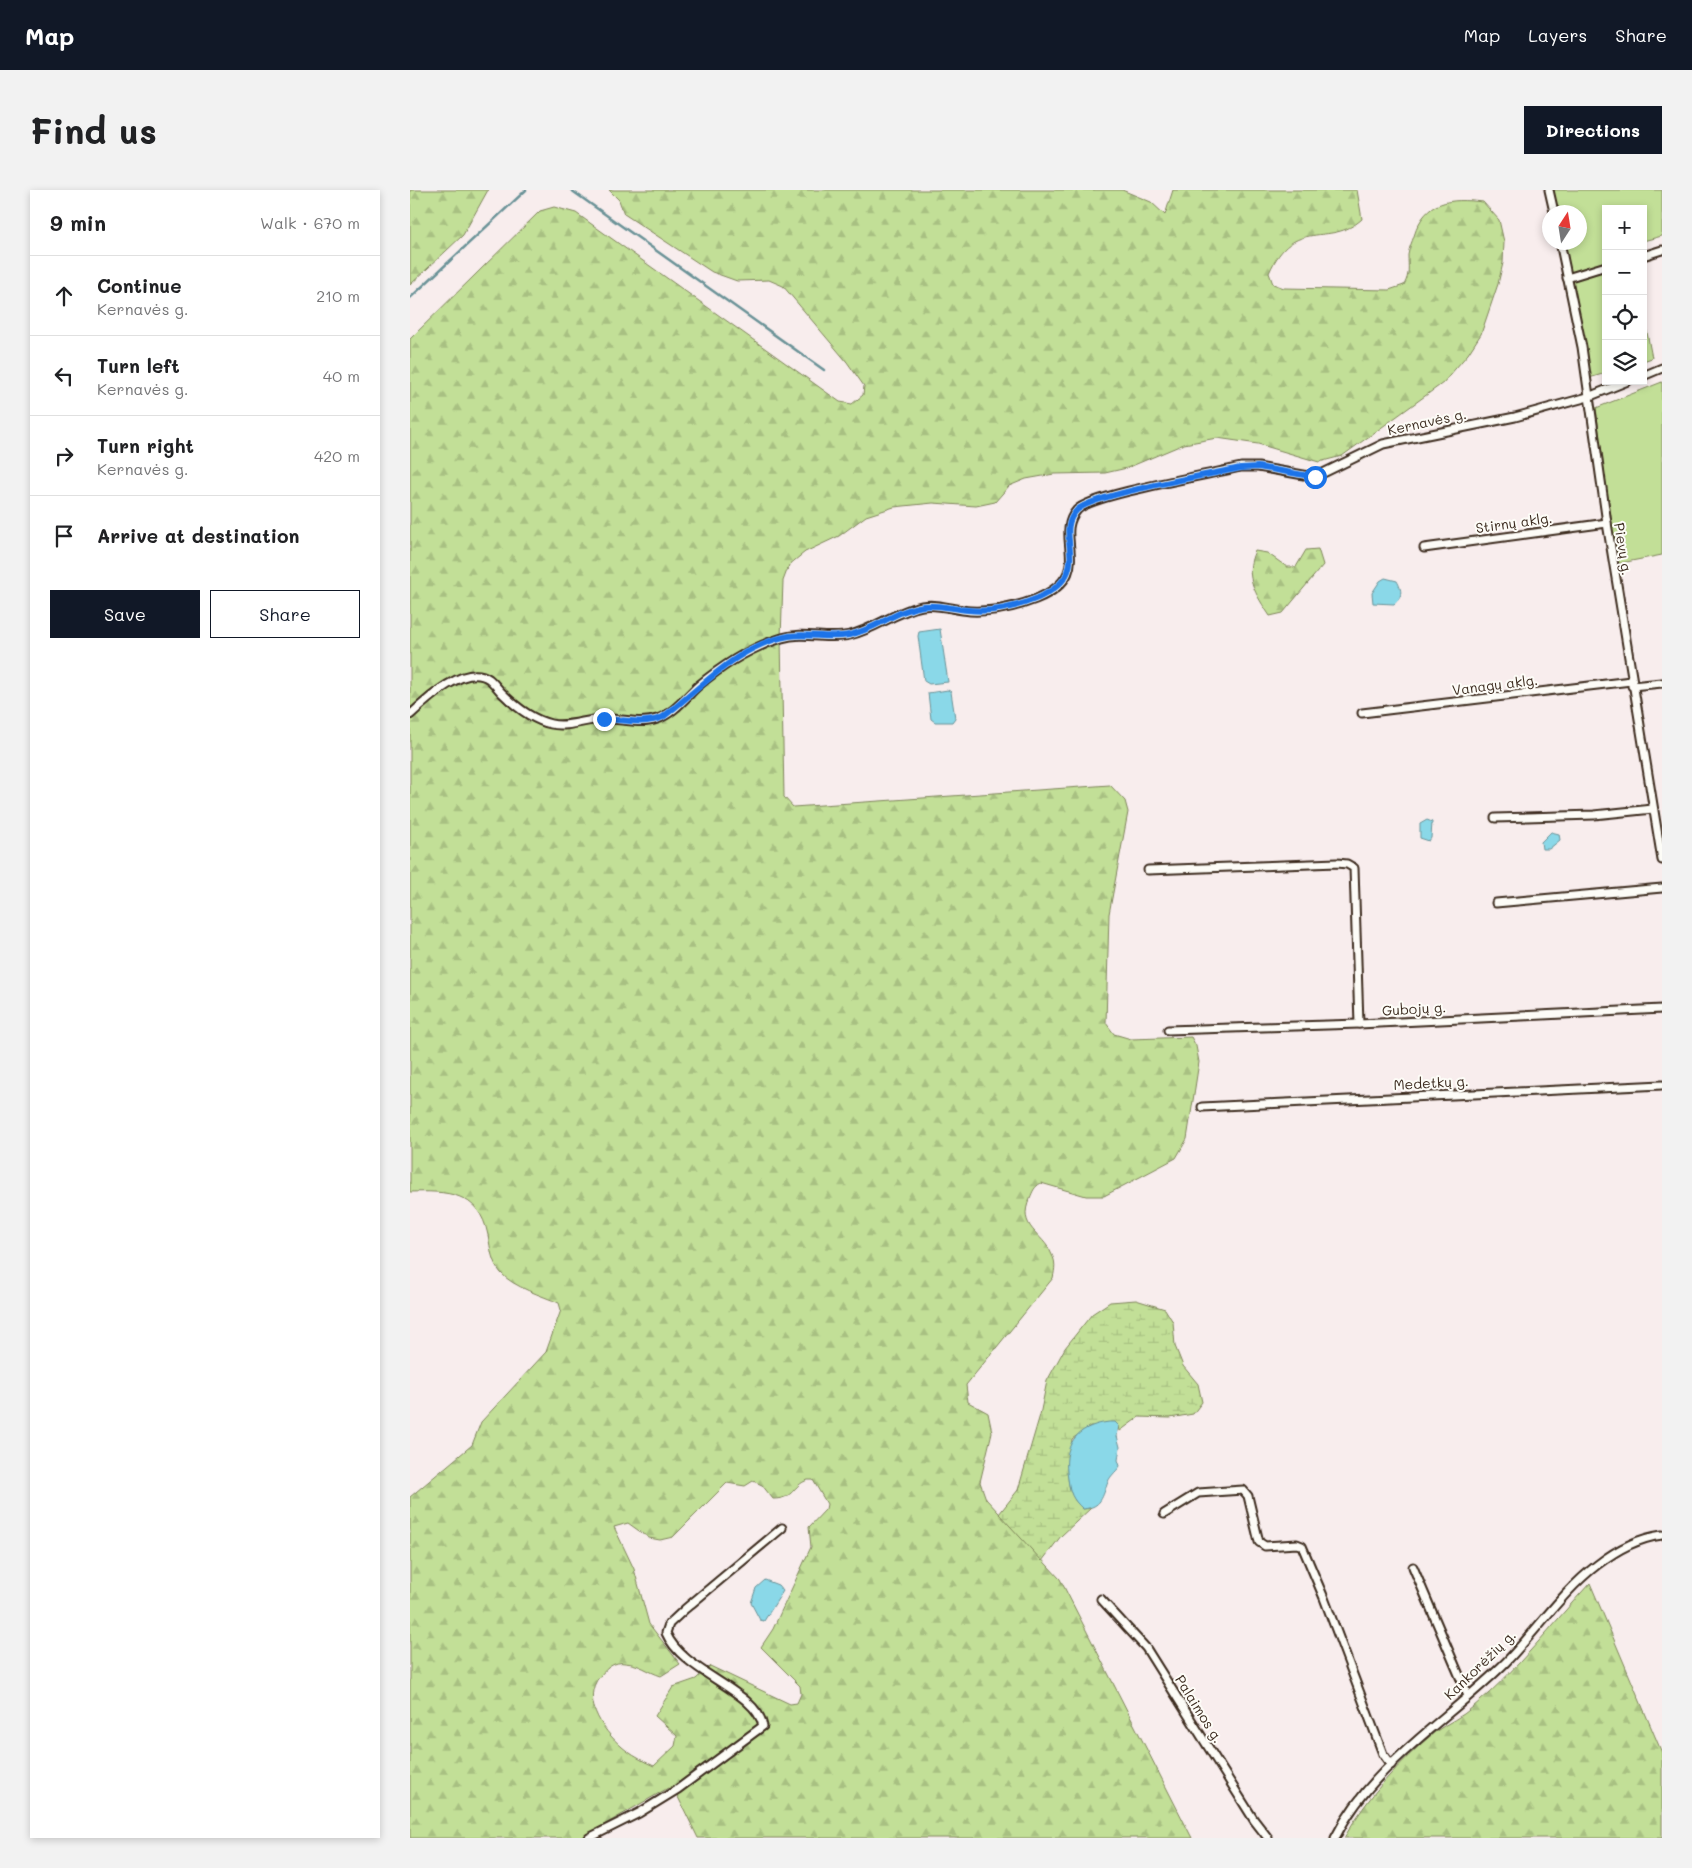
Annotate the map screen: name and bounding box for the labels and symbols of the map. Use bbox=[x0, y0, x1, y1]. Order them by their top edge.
north arrow bbox=[1542, 205, 1587, 250]
street label: Kernavės g. bbox=[1386, 404, 1468, 439]
route start bbox=[1304, 466, 1327, 489]
street label: Stirnų aklg. bbox=[1474, 508, 1553, 537]
street label: Pievų g. bbox=[1610, 521, 1637, 577]
street label: Vanagų aklg. bbox=[1451, 670, 1539, 699]
route end bbox=[593, 708, 616, 731]
street label: Gubojų g. bbox=[1381, 997, 1447, 1020]
street label: Medetkų g. bbox=[1393, 1071, 1469, 1094]
street label: Kankorėžių g. bbox=[1440, 1626, 1520, 1704]
street label: Palaimos g. bbox=[1171, 1671, 1228, 1746]

